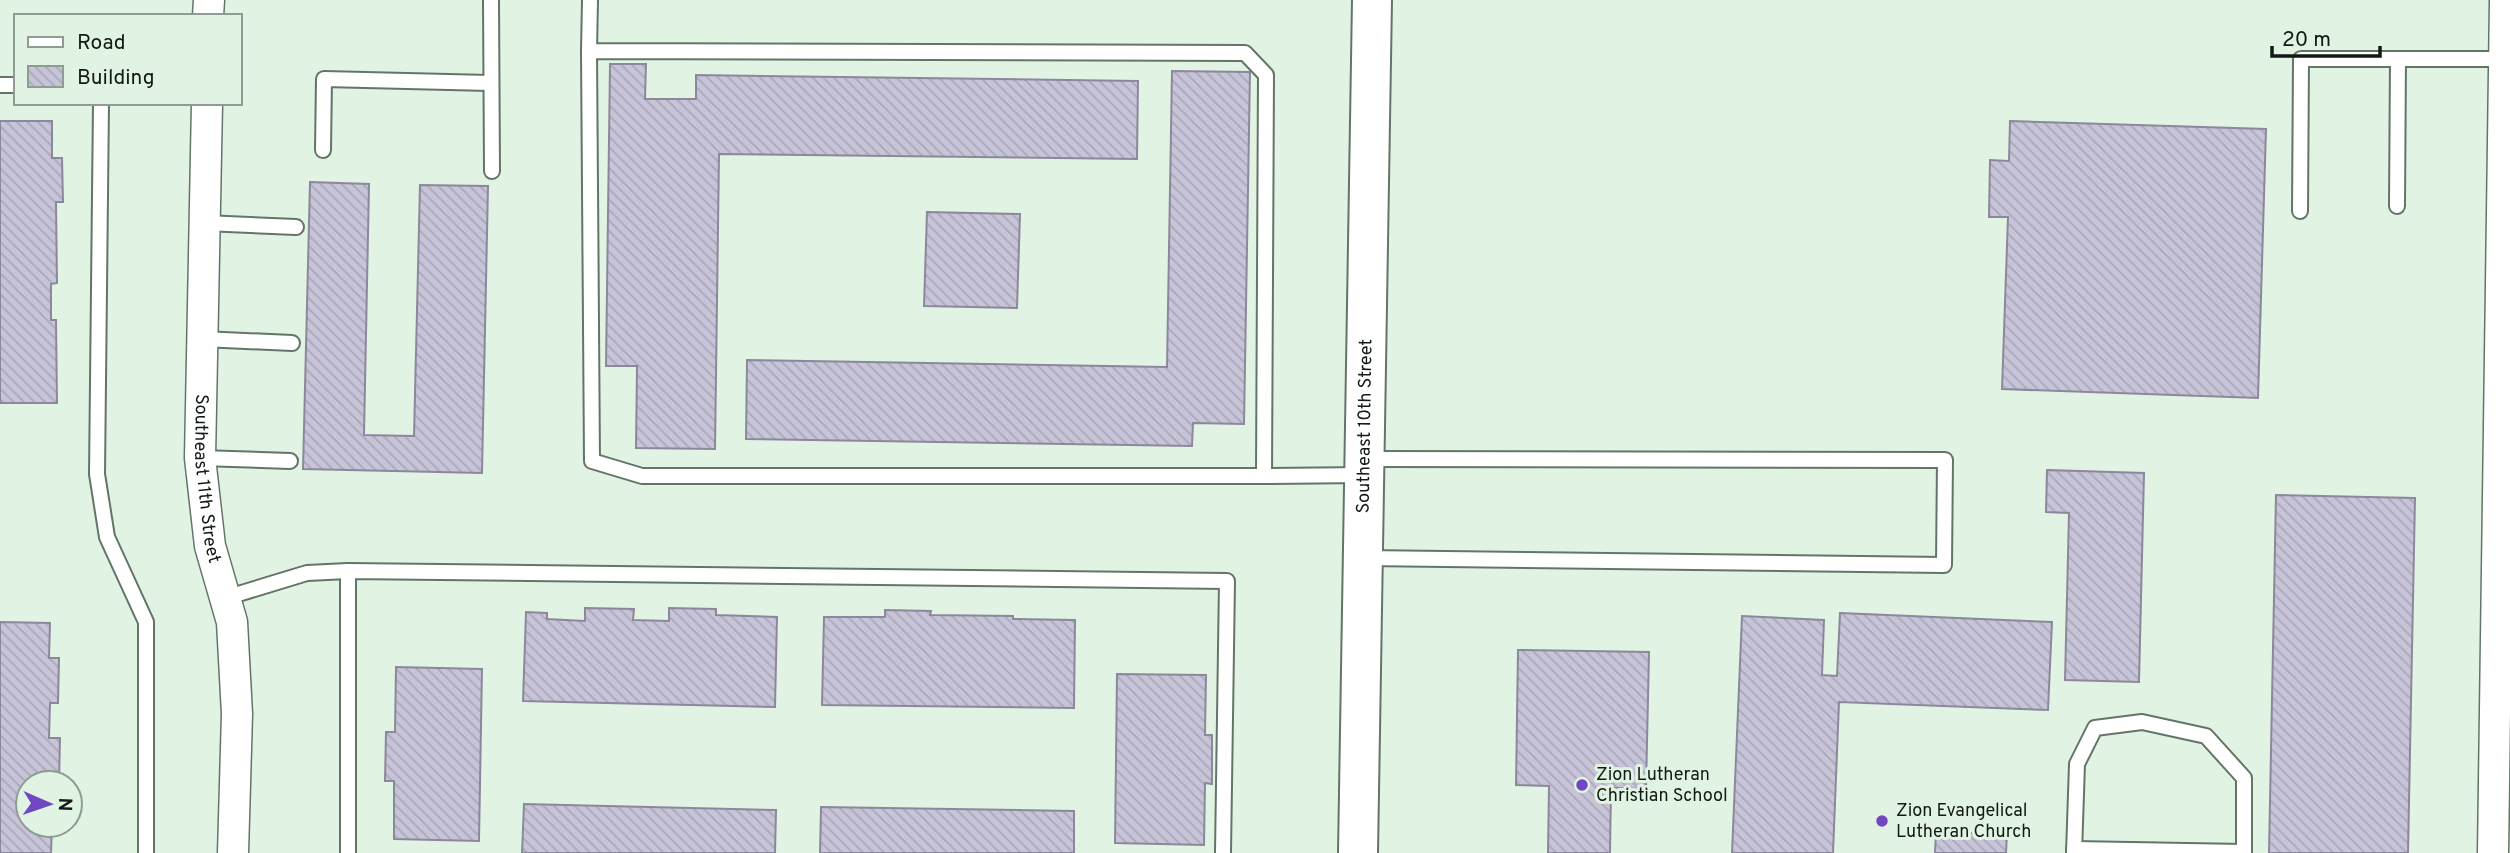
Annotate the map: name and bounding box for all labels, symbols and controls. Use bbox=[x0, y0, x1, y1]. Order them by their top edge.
legend bbox=[14, 14, 242, 105]
scale bar bbox=[2272, 14, 2380, 58]
text: 20 m bbox=[2282, 27, 2331, 54]
text: Road bbox=[77, 30, 126, 57]
text: Building bbox=[77, 65, 155, 92]
street label: Southeast 10th Street bbox=[1352, 339, 1378, 514]
street label: Southeast 11th Street bbox=[188, 394, 226, 566]
place label: Zion Lutheran Christian School bbox=[1596, 764, 1728, 808]
north arrow bbox=[14, 769, 84, 839]
marker: Zion Lutheran Christian School bbox=[1574, 777, 1590, 793]
text: N bbox=[52, 797, 76, 812]
place label: Zion Evangelical Lutheran Church bbox=[1896, 800, 2031, 844]
marker: Zion Evangelical Lutheran Church bbox=[1874, 813, 1890, 829]

